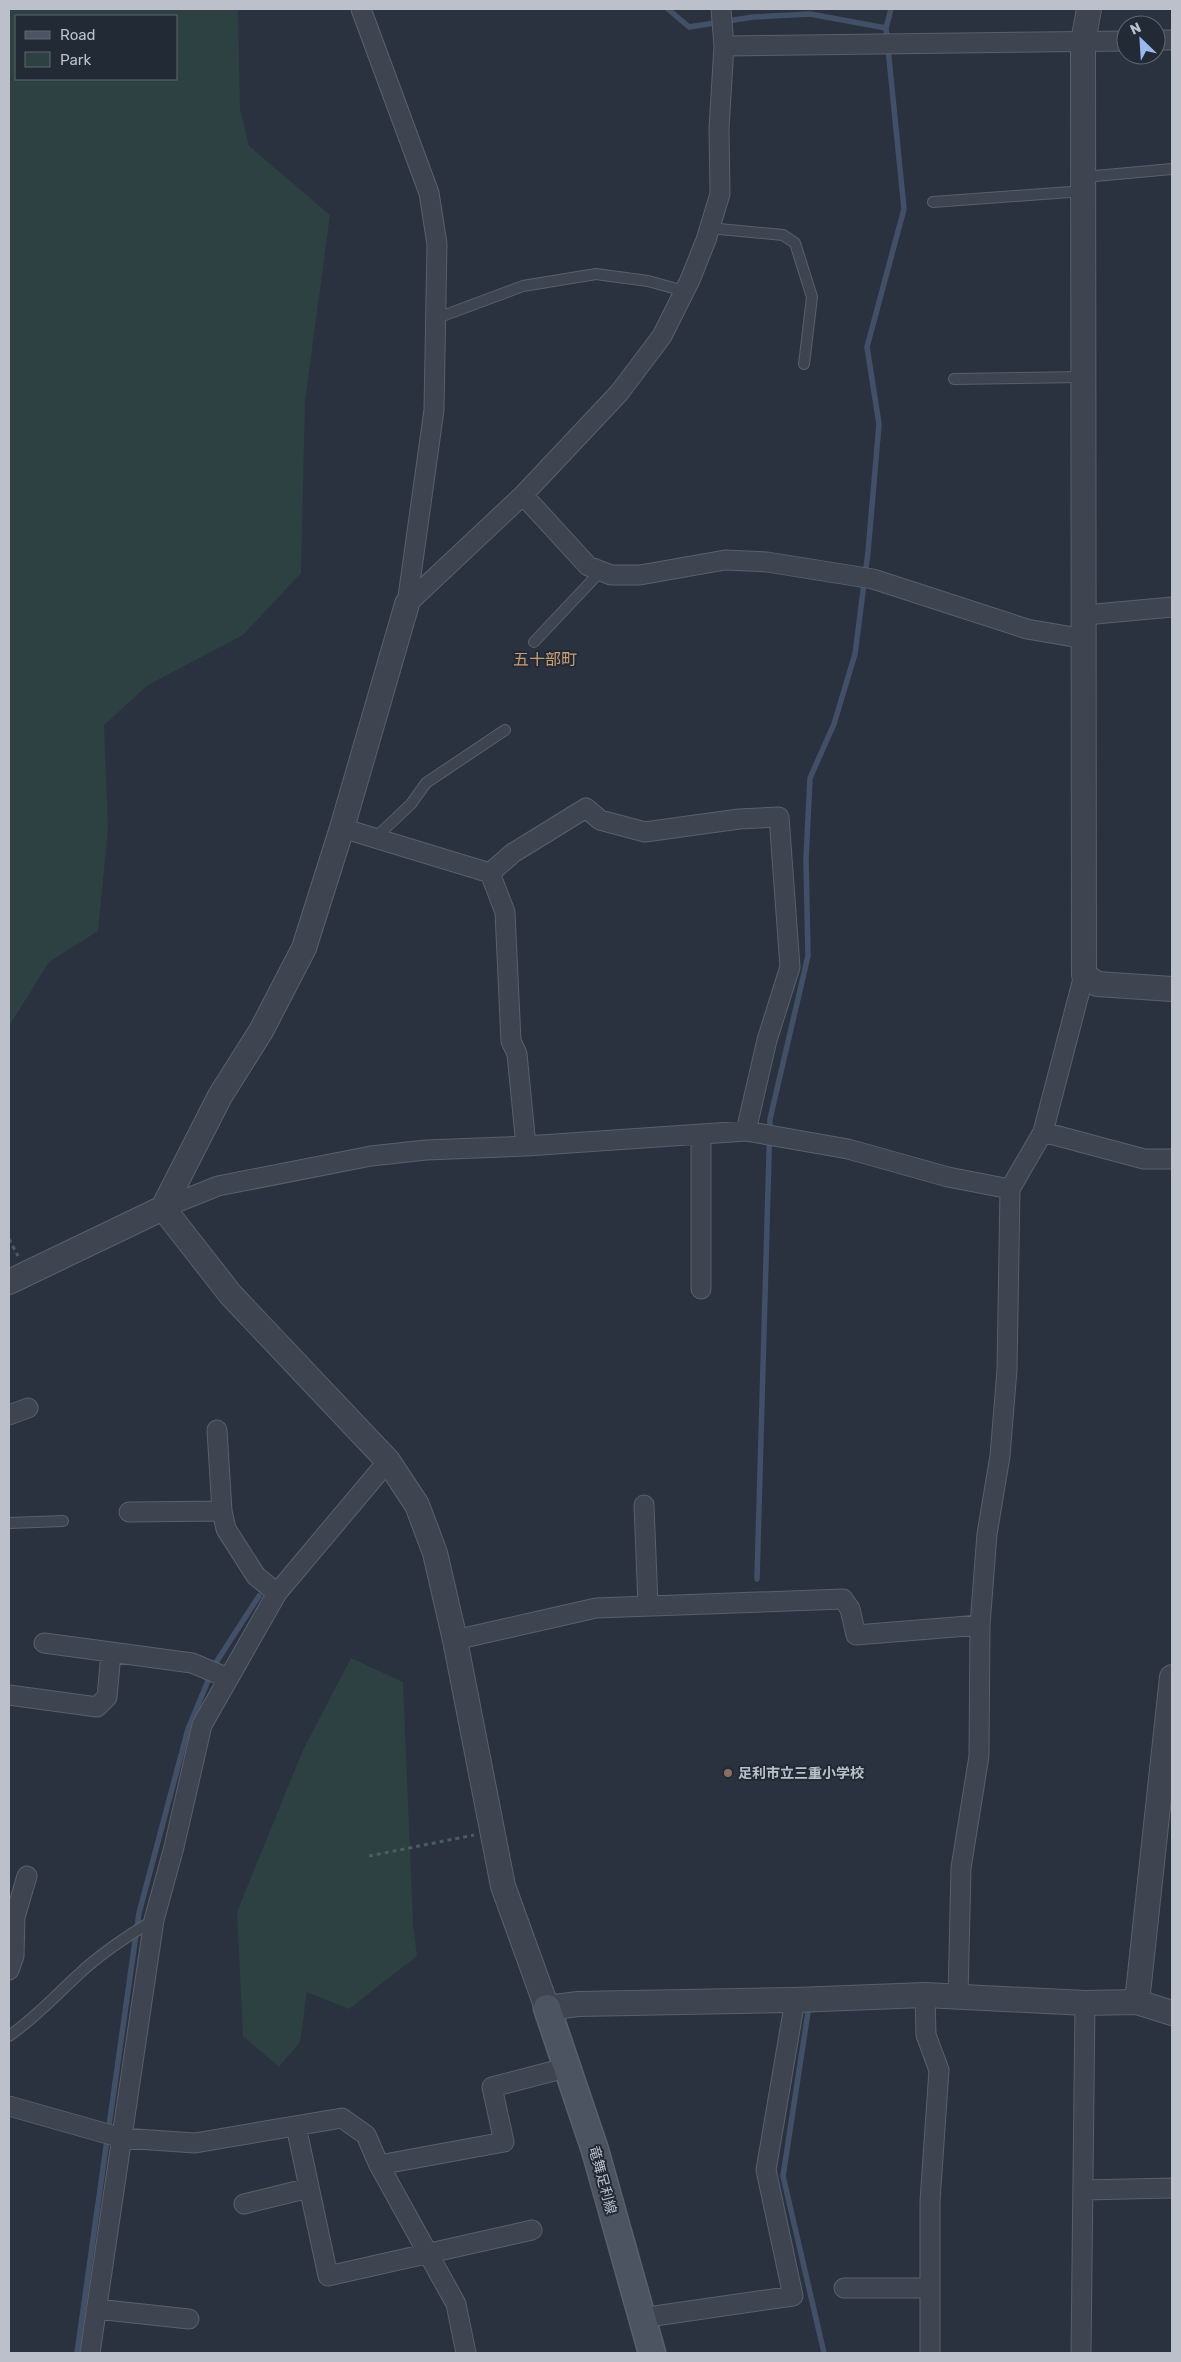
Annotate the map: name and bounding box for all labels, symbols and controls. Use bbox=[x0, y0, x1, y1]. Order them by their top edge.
legend bbox=[15, 15, 178, 80]
north arrow bbox=[1116, 15, 1166, 65]
text: N bbox=[1128, 19, 1144, 39]
text: Road bbox=[60, 26, 96, 44]
text: Park bbox=[60, 51, 91, 69]
district label: 五十部町 bbox=[513, 650, 577, 669]
place label: 足利市立三重小学校 bbox=[738, 1765, 864, 1782]
marker: 足利市立三重小学校 bbox=[722, 1767, 734, 1779]
street label: 竜舞足利線 bbox=[585, 2144, 620, 2216]

